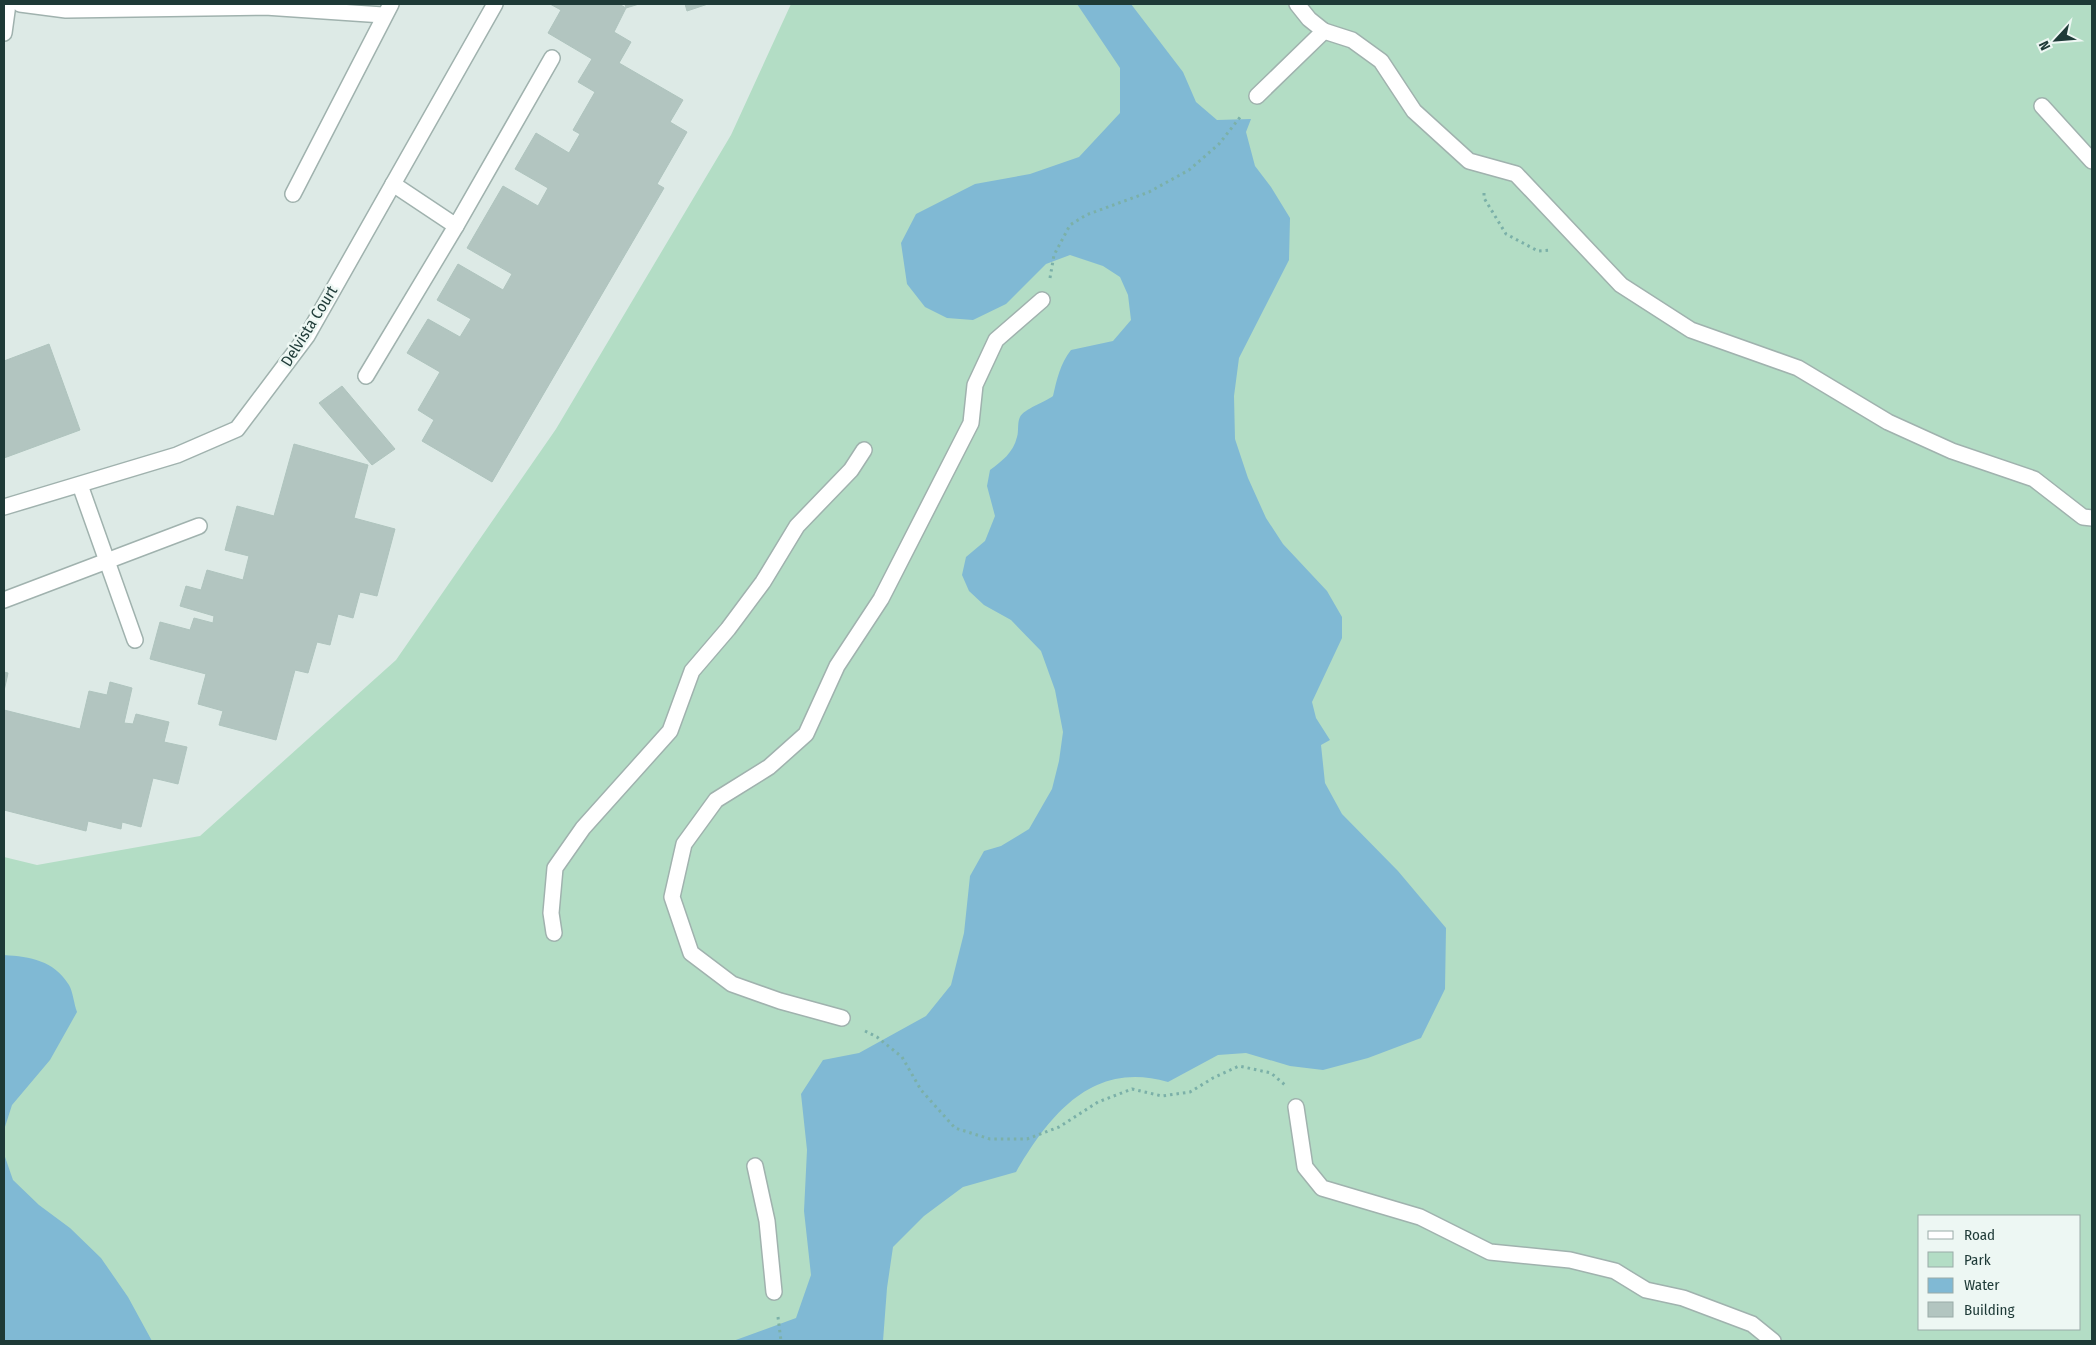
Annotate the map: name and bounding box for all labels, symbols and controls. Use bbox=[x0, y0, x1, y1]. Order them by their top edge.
north arrow bbox=[2031, 15, 2081, 65]
text: N bbox=[2035, 38, 2054, 53]
street label: Delvista Court bbox=[277, 282, 342, 370]
legend bbox=[1918, 1215, 2081, 1330]
text: Road bbox=[1964, 1226, 1995, 1244]
text: Park bbox=[1964, 1251, 1991, 1269]
text: Water bbox=[1964, 1276, 2000, 1294]
text: Building bbox=[1964, 1301, 2015, 1319]

